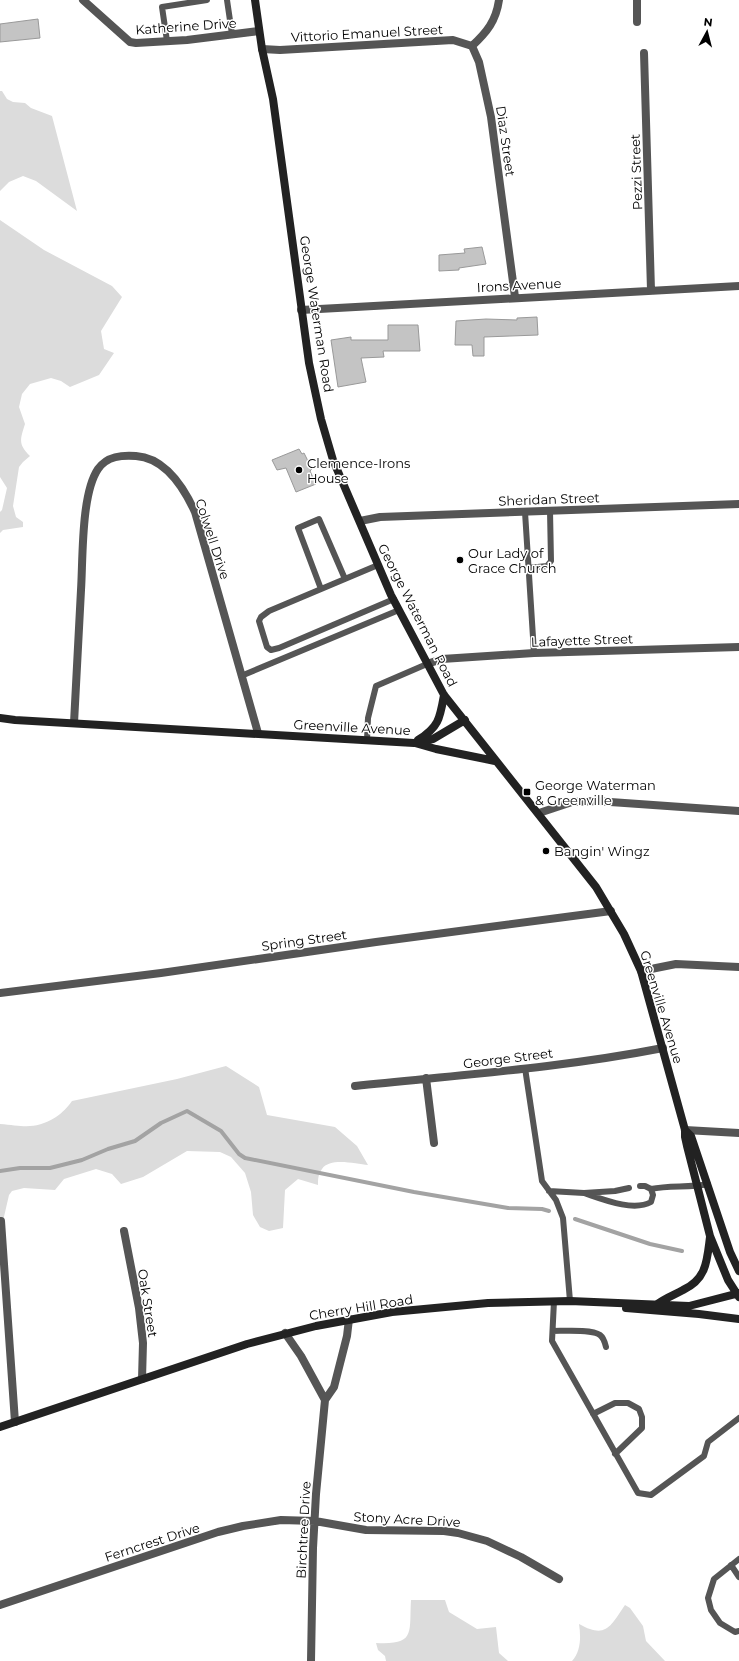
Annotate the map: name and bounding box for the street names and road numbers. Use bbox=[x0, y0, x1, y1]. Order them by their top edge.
street label: Katherine Drive bbox=[135, 14, 237, 38]
street label: Vittorio Emanuel Street bbox=[290, 21, 444, 45]
street label: Diaz Street bbox=[493, 105, 519, 177]
street label: Pezzi Street bbox=[627, 134, 645, 210]
street label: George Waterman Road bbox=[297, 235, 337, 393]
street label: Irons Avenue bbox=[476, 275, 562, 295]
street label: Sheridan Street bbox=[498, 489, 600, 509]
street label: Colwell Drive bbox=[192, 497, 234, 582]
street label: George Waterman Road bbox=[375, 541, 461, 689]
street label: Lafayette Street bbox=[531, 630, 633, 650]
street label: Greenville Avenue bbox=[293, 716, 411, 738]
street label: Spring Street bbox=[260, 926, 348, 954]
street label: Greenville Avenue bbox=[637, 949, 687, 1066]
street label: George Street bbox=[462, 1045, 554, 1071]
street label: Oak Street bbox=[135, 1268, 161, 1338]
street label: Cherry Hill Road bbox=[308, 1291, 414, 1323]
street label: Birchtree Drive bbox=[292, 1481, 314, 1579]
street label: Stony Acre Drive bbox=[353, 1508, 461, 1530]
street label: Ferncrest Drive bbox=[102, 1519, 202, 1565]

